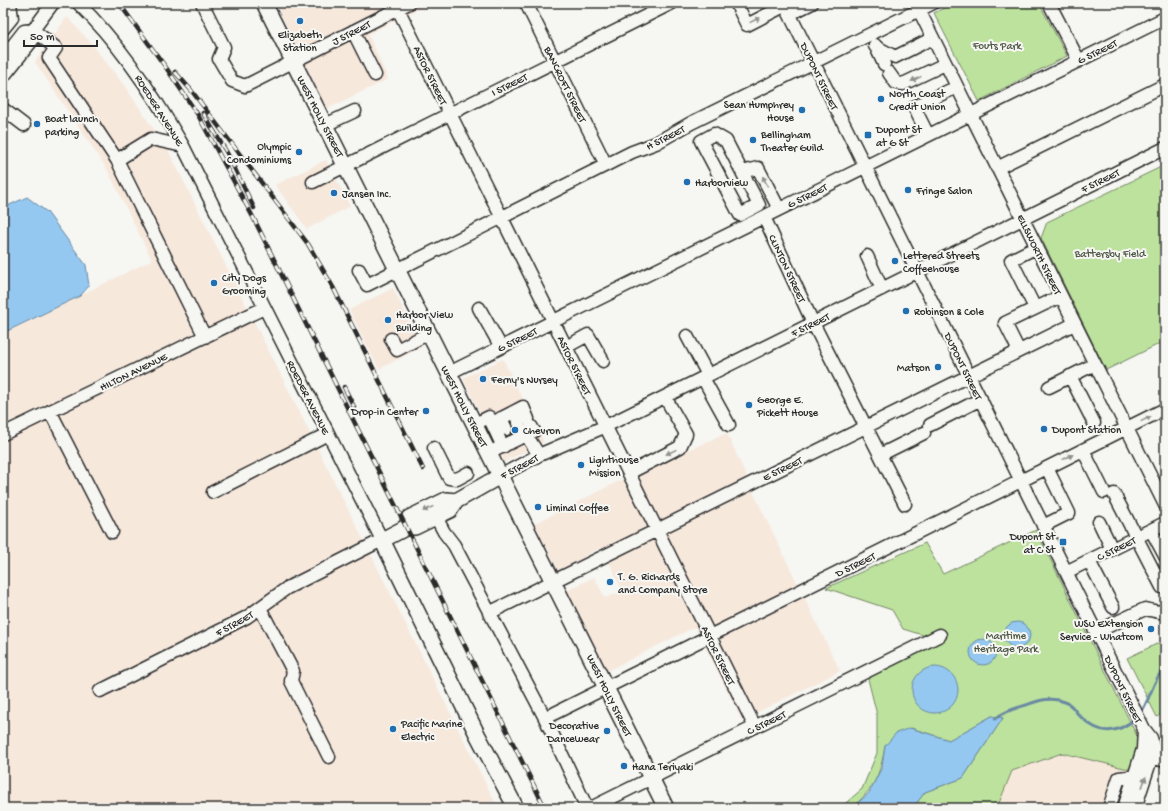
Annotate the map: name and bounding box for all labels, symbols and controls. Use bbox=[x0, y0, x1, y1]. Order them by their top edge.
marker: Elizabeth Station bbox=[295, 16, 305, 26]
one-way arrow bbox=[750, 17, 761, 23]
street label: J STREET bbox=[331, 19, 374, 49]
scale bar bbox=[24, 22, 97, 48]
place label: Elizabeth Station bbox=[278, 30, 322, 55]
text: 50 m bbox=[30, 31, 55, 45]
street label: G STREET bbox=[1076, 38, 1120, 68]
street label: DUPONT STREET bbox=[796, 40, 840, 113]
park label: Fouts Park bbox=[972, 41, 1022, 53]
street label: BANCROFT STREET bbox=[540, 44, 588, 126]
street label: ASTOR STREET bbox=[410, 45, 449, 108]
street label: I STREET bbox=[490, 72, 530, 100]
street label: ROEDER AVENUE bbox=[132, 73, 186, 150]
street label: WEST HOLLY STREET bbox=[293, 74, 345, 160]
one-way arrow bbox=[910, 76, 921, 82]
place label: North Coast Credit Union bbox=[889, 89, 947, 114]
marker: North Coast Credit Union bbox=[876, 94, 886, 104]
place label: Sean Humphrey House bbox=[724, 100, 795, 125]
marker: Sean Humphrey House bbox=[797, 105, 807, 115]
place label: Boat launch parking bbox=[44, 114, 98, 139]
marker: Boat launch parking bbox=[32, 119, 42, 129]
street label: H STREET bbox=[645, 124, 688, 154]
place label: Dupont St at G St bbox=[875, 125, 923, 150]
place label: Bellingham Theater Guild bbox=[760, 130, 824, 155]
marker: Dupont St at G St bbox=[863, 130, 873, 140]
marker: Bellingham Theater Guild bbox=[748, 135, 758, 145]
place label: Olympic Condominiums bbox=[227, 142, 292, 167]
marker: Olympic Condominiums bbox=[294, 147, 304, 157]
street label: F STREET bbox=[1079, 167, 1123, 197]
one-way arrow bbox=[762, 175, 768, 187]
marker: Harborview bbox=[682, 177, 692, 187]
place label: Harborview bbox=[695, 178, 749, 190]
street label: G STREET bbox=[786, 182, 830, 212]
marker: Fringe Salon bbox=[903, 185, 913, 195]
place label: Fringe Salon bbox=[915, 186, 973, 198]
marker: Jansen Inc. bbox=[329, 188, 339, 198]
place label: Jansen Inc. bbox=[342, 189, 392, 201]
street label: ELLSWORTH STREET bbox=[1014, 213, 1063, 298]
street label: CLINTON STREET bbox=[765, 233, 807, 305]
park label: Battersby Field bbox=[1074, 249, 1147, 261]
place label: Lettered Streets Coffeehouse bbox=[903, 251, 980, 276]
marker: Lettered Streets Coffeehouse bbox=[890, 256, 900, 266]
place label: City Dogs Grooming bbox=[222, 273, 267, 298]
marker: City Dogs Grooming bbox=[209, 278, 219, 288]
marker: Robinson & Cole bbox=[901, 306, 911, 316]
place label: Robinson & Cole bbox=[914, 307, 984, 319]
place label: Harbor View Building bbox=[395, 310, 453, 335]
street label: F STREET bbox=[789, 311, 833, 341]
marker: Harbor View Building bbox=[383, 315, 393, 325]
street label: G STREET bbox=[496, 326, 540, 356]
street label: DUPONT STREET bbox=[940, 330, 984, 403]
street label: ASTOR STREET bbox=[554, 335, 593, 398]
street label: HILTON AVENUE bbox=[98, 351, 171, 394]
street label: ROEDER AVENUE bbox=[283, 359, 332, 438]
marker: Matson bbox=[933, 362, 943, 372]
place label: Matson bbox=[897, 363, 931, 375]
street label: WEST HOLLY STREET bbox=[437, 364, 489, 450]
marker: Ferny's Nursey bbox=[478, 374, 488, 384]
place label: Ferny's Nursey bbox=[490, 375, 558, 387]
place label: George E. Pickett House bbox=[756, 395, 819, 420]
marker: George E. Pickett House bbox=[744, 400, 754, 410]
marker: Drop-in Center bbox=[421, 406, 431, 416]
place label: Drop-in Center bbox=[350, 407, 419, 419]
one-way arrow bbox=[1140, 416, 1152, 422]
marker: Dupont Station bbox=[1039, 424, 1049, 434]
marker: Chevron bbox=[510, 425, 520, 435]
place label: Dupont Station bbox=[1051, 425, 1122, 437]
place label: Chevron bbox=[523, 426, 561, 438]
one-way arrow bbox=[665, 448, 677, 455]
street label: F STREET bbox=[498, 452, 542, 483]
one-way arrow bbox=[1063, 454, 1074, 461]
place label: Lighthouse Mission bbox=[589, 455, 639, 480]
street label: E STREET bbox=[761, 455, 805, 485]
marker: Lighthouse Mission bbox=[576, 460, 586, 470]
marker: Liminal Coffee bbox=[533, 502, 543, 512]
place label: Liminal Coffee bbox=[546, 502, 609, 515]
one-way arrow bbox=[422, 506, 433, 512]
place label: Dupont St at C St bbox=[1009, 532, 1057, 557]
street label: C STREET bbox=[1096, 535, 1139, 564]
marker: Dupont St at C St bbox=[1058, 537, 1068, 547]
street label: D STREET bbox=[833, 551, 878, 581]
place label: T. G. Richards and Company Store bbox=[617, 572, 708, 597]
marker: T. G. Richards and Company Store bbox=[605, 577, 615, 587]
street label: F STREET bbox=[213, 609, 257, 640]
place label: WSU Extension Service - Whatcom bbox=[1060, 619, 1144, 644]
marker: WSU Extension Service - Whatcom bbox=[1146, 624, 1156, 634]
street label: ASTOR STREET bbox=[698, 625, 737, 688]
park label: Maritime Heritage Park bbox=[974, 631, 1039, 656]
street label: WEST HOLLY STREET bbox=[583, 653, 634, 740]
street label: DUPONT STREET bbox=[1100, 653, 1144, 726]
street label: C STREET bbox=[746, 709, 789, 738]
place label: Pacific Marine Electric bbox=[400, 718, 463, 744]
place label: Decorative Dancewear bbox=[546, 721, 600, 746]
marker: Pacific Marine Electric bbox=[388, 724, 398, 734]
marker: Decorative Dancewear bbox=[602, 726, 612, 736]
marker: Hana Teriyaki bbox=[619, 761, 629, 771]
place label: Hana Teriyaki bbox=[632, 762, 693, 774]
one-way arrow bbox=[1141, 776, 1147, 788]

